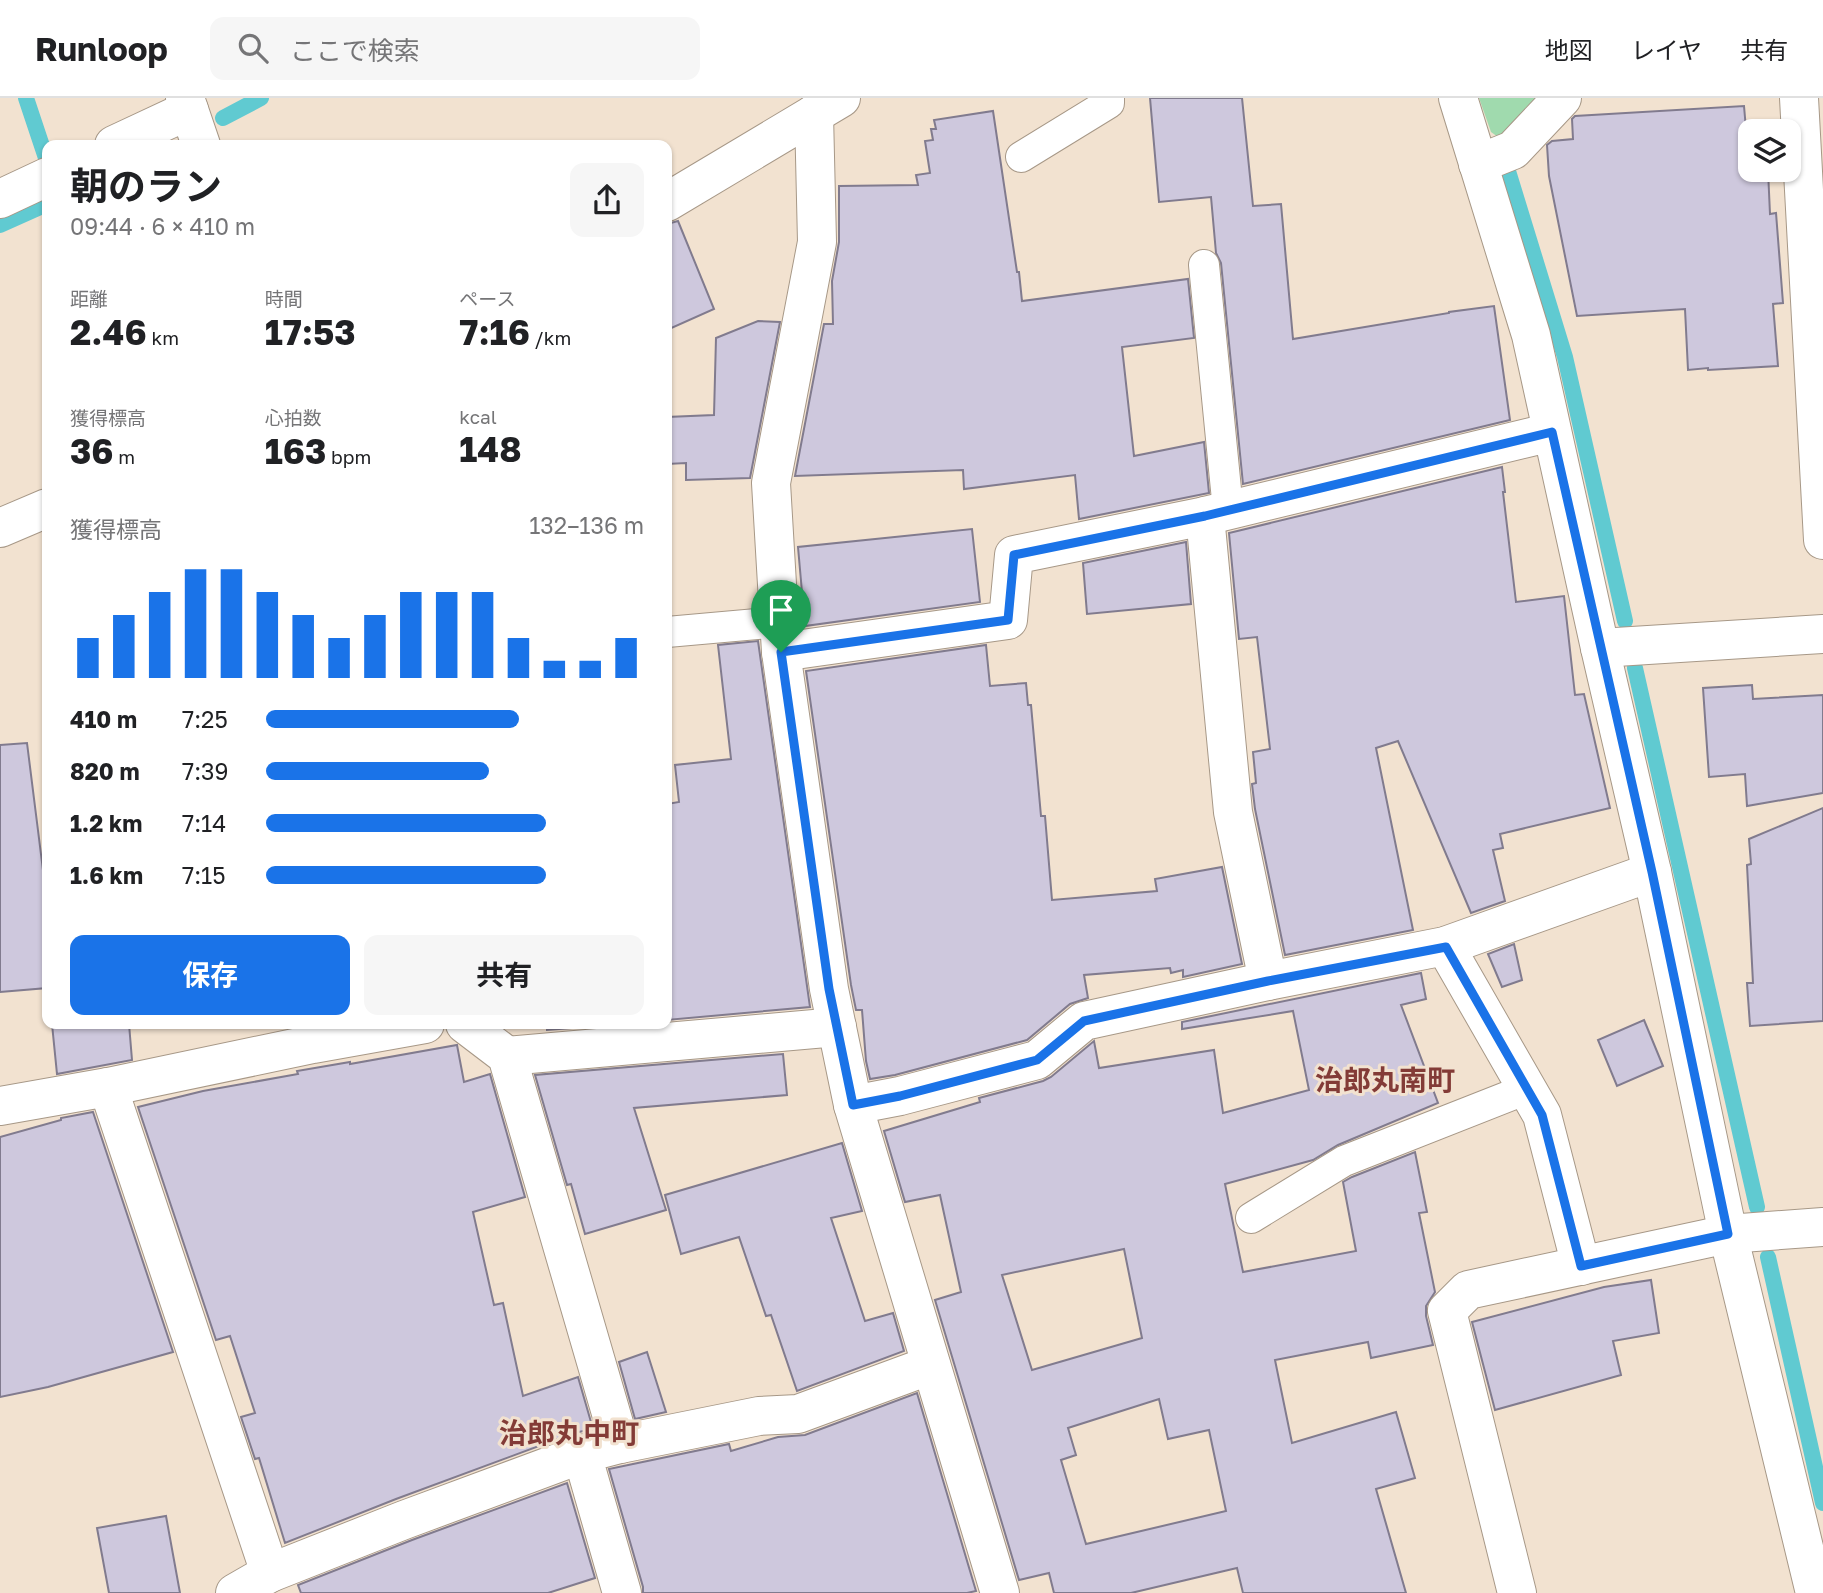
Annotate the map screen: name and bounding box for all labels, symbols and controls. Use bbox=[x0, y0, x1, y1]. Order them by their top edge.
search box bbox=[210, 17, 700, 80]
text: Runloop bbox=[35, 29, 168, 68]
icon: search bbox=[234, 29, 272, 67]
text: ここで検索 bbox=[290, 35, 420, 66]
text: 地図 bbox=[1545, 35, 1593, 64]
text: レイヤ bbox=[1631, 35, 1702, 64]
text: 共有 bbox=[1740, 35, 1788, 64]
map controls bbox=[1738, 119, 1801, 182]
button: layers bbox=[1738, 119, 1801, 182]
text: 朝のラン bbox=[70, 163, 222, 208]
button: share bbox=[570, 163, 644, 237]
text: 09:44 · 6 × 410 m bbox=[70, 212, 255, 240]
text: 距離 bbox=[70, 287, 108, 310]
text: 時間 bbox=[265, 287, 303, 310]
text: ペース bbox=[459, 287, 515, 310]
text: 2.46 bbox=[70, 311, 147, 353]
text: 17:53 bbox=[265, 311, 356, 353]
text: 7:16 bbox=[459, 311, 530, 353]
text: km bbox=[147, 326, 179, 349]
text: /km bbox=[530, 326, 571, 349]
text: kcal bbox=[459, 405, 497, 428]
text: 獲得標高 bbox=[70, 406, 146, 429]
text: 心拍数 bbox=[265, 406, 322, 429]
text: 148 bbox=[459, 428, 522, 470]
text: 36 bbox=[70, 430, 114, 472]
text: 163 bbox=[265, 430, 326, 472]
text: m bbox=[114, 445, 135, 468]
text: bpm bbox=[326, 445, 371, 468]
text: 132–136 m bbox=[529, 511, 644, 539]
text: 獲得標高 bbox=[70, 515, 162, 543]
pin bbox=[751, 580, 811, 652]
icon: arrive bbox=[762, 591, 800, 629]
text: 410 m bbox=[70, 705, 137, 733]
text: 7:25 bbox=[182, 705, 228, 733]
text: 820 m bbox=[70, 757, 140, 785]
text: 7:39 bbox=[182, 757, 228, 785]
text: 1.2 km bbox=[70, 809, 142, 837]
text: 7:14 bbox=[182, 809, 226, 837]
text: 1.6 km bbox=[70, 861, 143, 889]
text: 7:15 bbox=[182, 861, 226, 889]
button: 保存 bbox=[70, 935, 350, 1015]
button: 共有 bbox=[364, 935, 644, 1015]
district label: 治郎丸南町 bbox=[1315, 1063, 1455, 1096]
district label: 治郎丸中町 bbox=[499, 1416, 639, 1449]

